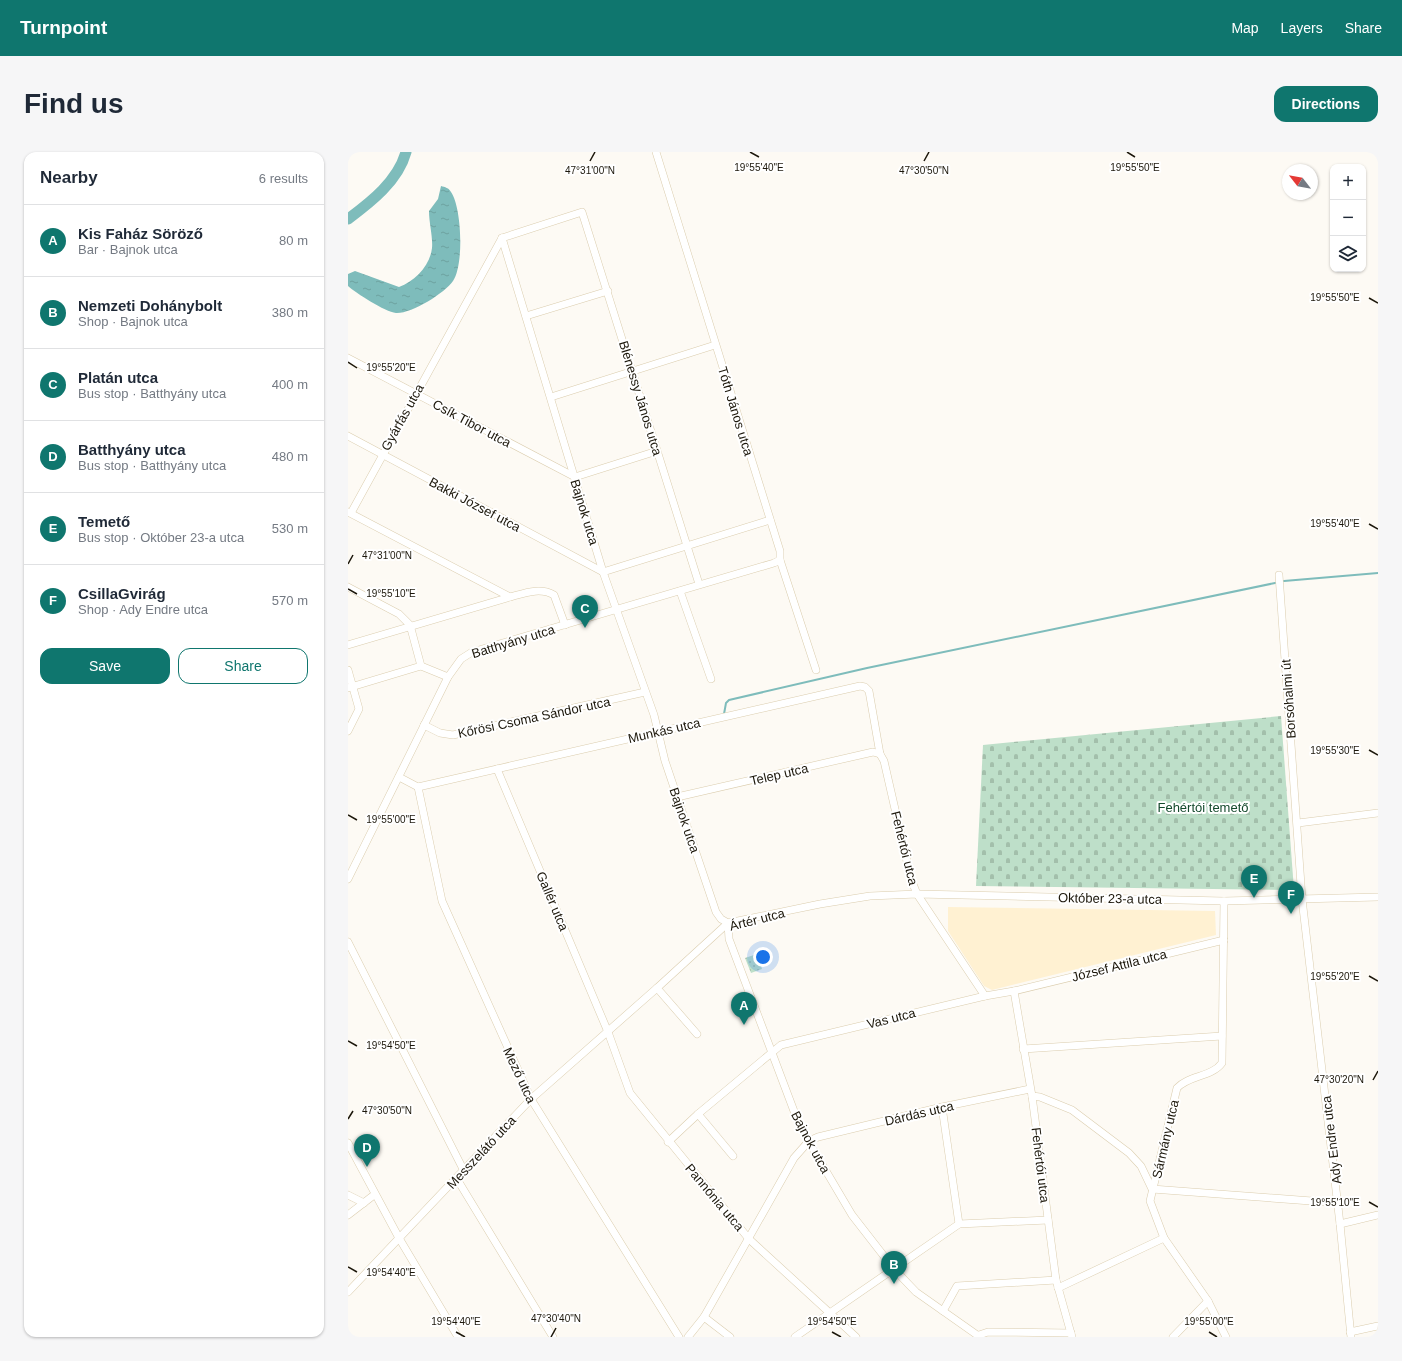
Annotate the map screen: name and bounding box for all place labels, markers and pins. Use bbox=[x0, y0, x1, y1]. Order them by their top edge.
pin: C bbox=[572, 595, 598, 628]
pin: E bbox=[1241, 865, 1267, 898]
pin: F bbox=[1278, 881, 1304, 914]
pin: A bbox=[731, 992, 757, 1025]
pin: D bbox=[354, 1134, 380, 1167]
pin: B bbox=[881, 1251, 907, 1284]

